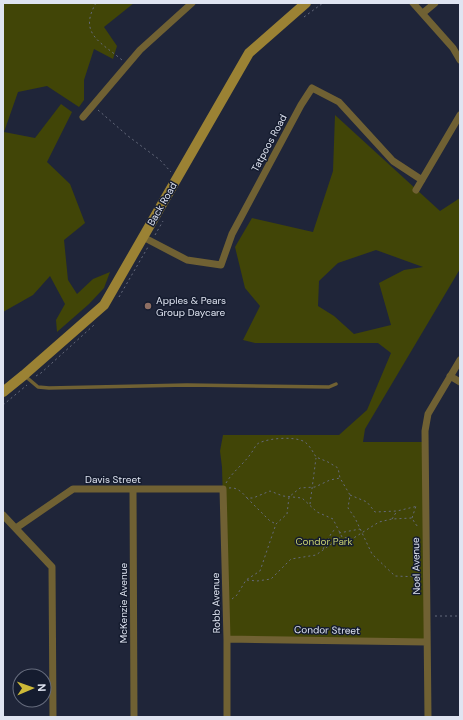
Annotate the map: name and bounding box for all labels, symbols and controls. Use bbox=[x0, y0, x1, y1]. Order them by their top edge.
street label: Tatpoos Road bbox=[248, 112, 290, 174]
street label: Back Road bbox=[144, 180, 180, 228]
place label: Apples & Pears Group Daycare bbox=[156, 294, 226, 319]
marker: Apples & Pears Group Daycare bbox=[143, 301, 153, 311]
street label: Davis Street bbox=[85, 473, 141, 486]
park label: Condor Park bbox=[295, 535, 353, 548]
street label: Noel Avenue bbox=[409, 537, 423, 595]
street label: McKenzie Avenue bbox=[117, 563, 130, 643]
street label: Robb Avenue bbox=[209, 572, 223, 633]
street label: Condor Street bbox=[294, 623, 360, 637]
north arrow bbox=[12, 668, 52, 708]
text: N bbox=[35, 683, 49, 692]

